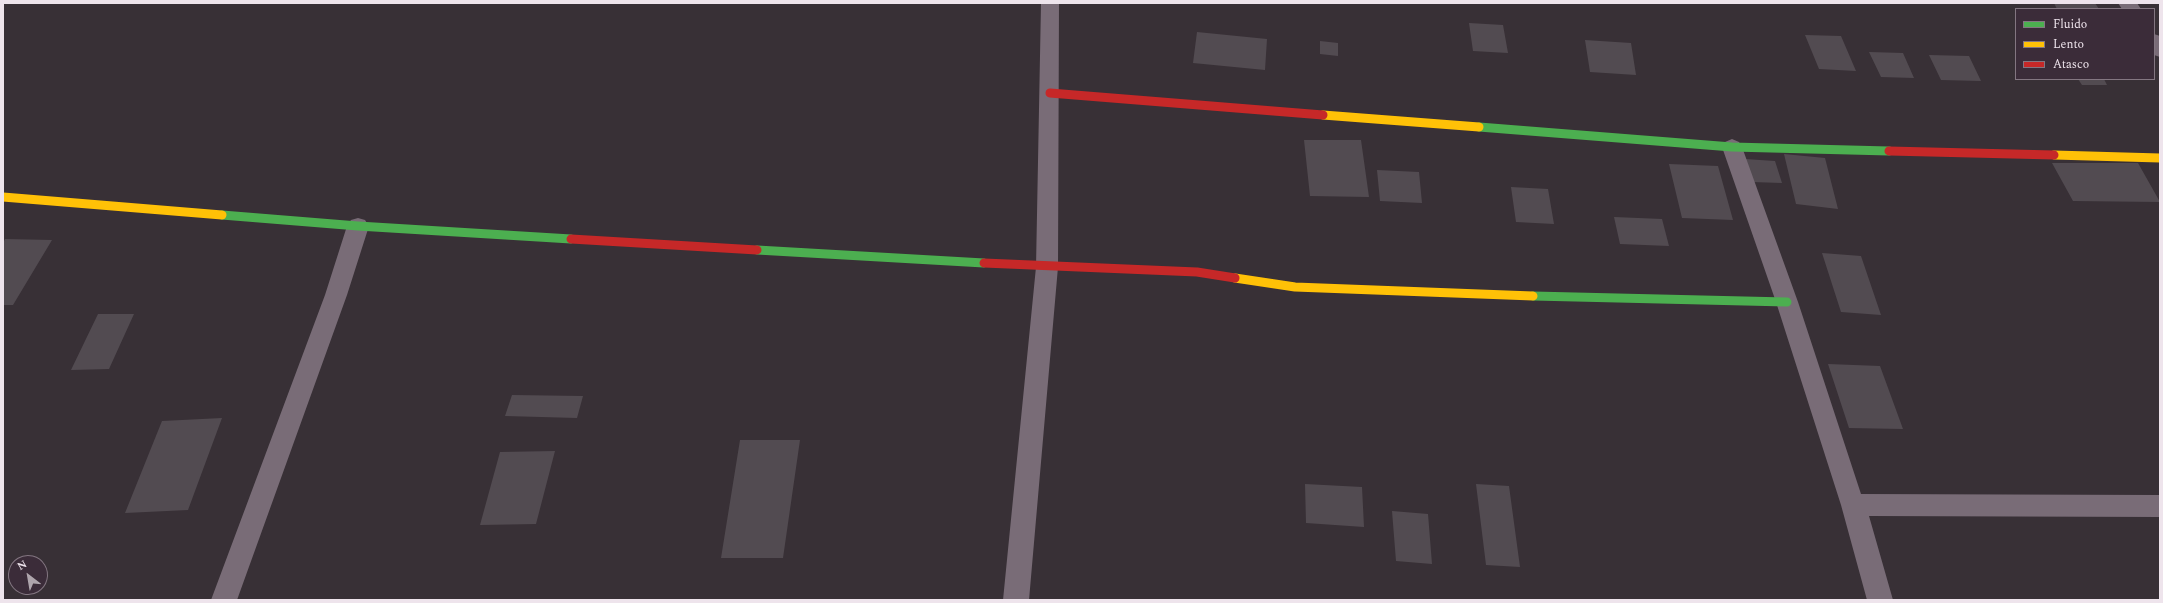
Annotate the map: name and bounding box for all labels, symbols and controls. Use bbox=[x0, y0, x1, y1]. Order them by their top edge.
legend bbox=[2015, 8, 2155, 80]
text: Fluido bbox=[2053, 15, 2087, 34]
text: Lento bbox=[2053, 35, 2084, 54]
text: Atasco bbox=[2053, 55, 2089, 74]
north arrow bbox=[8, 555, 48, 595]
text: N bbox=[14, 556, 30, 575]

